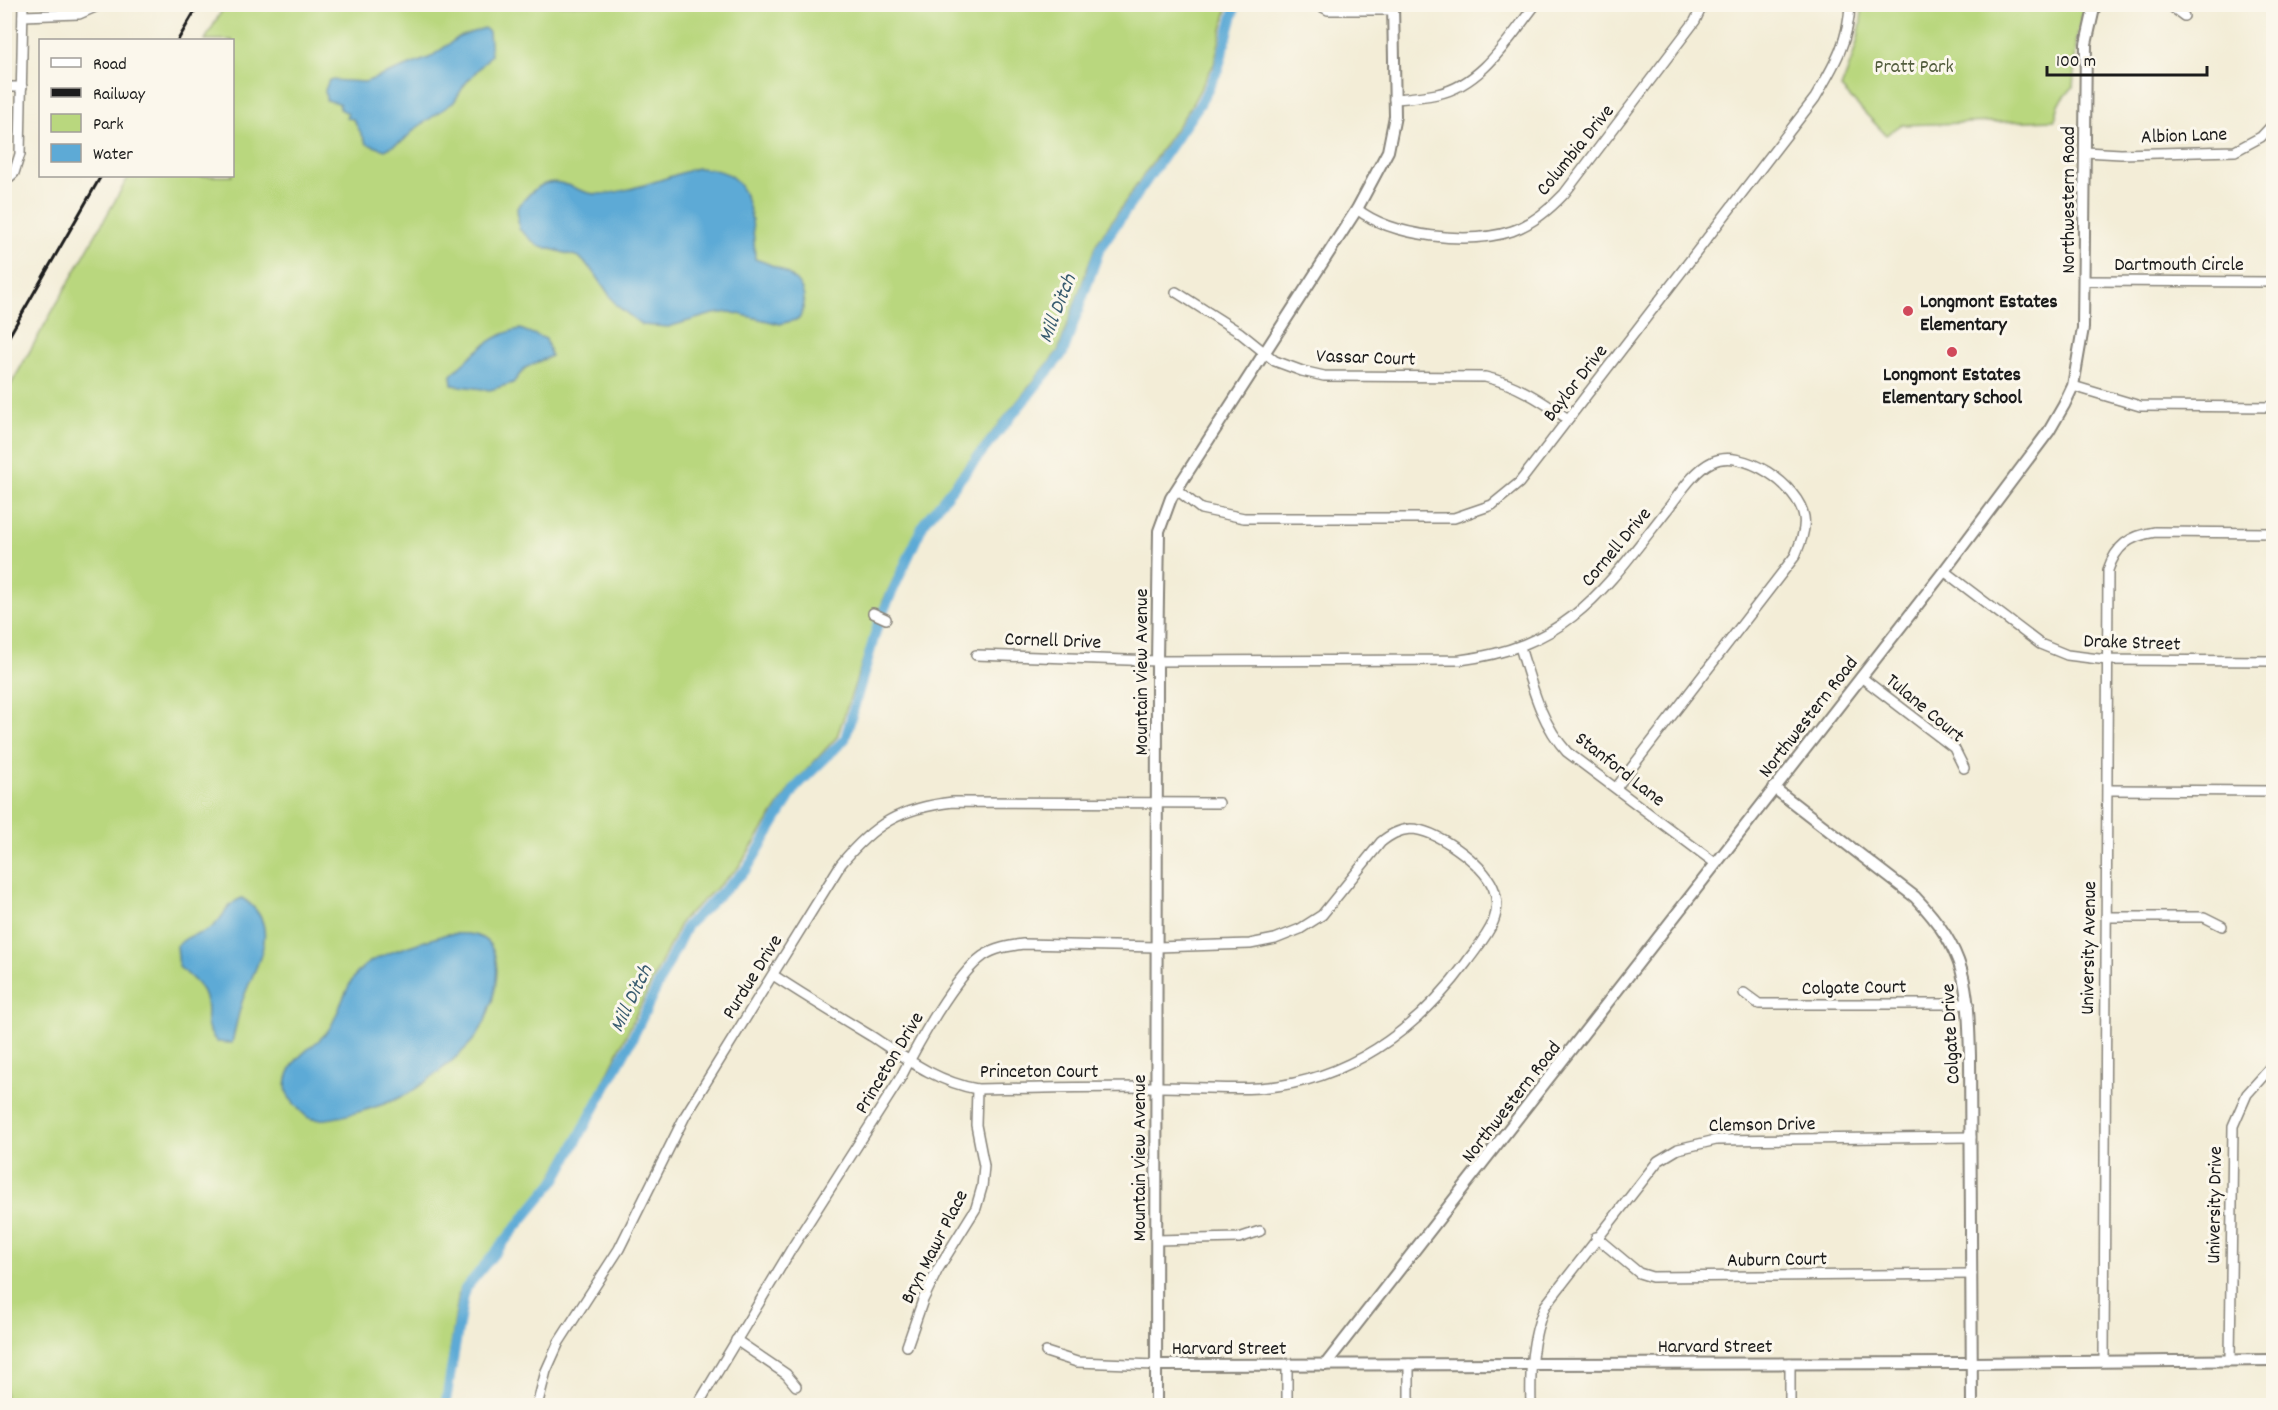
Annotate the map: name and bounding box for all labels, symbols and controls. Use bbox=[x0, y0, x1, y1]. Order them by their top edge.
legend bbox=[39, 39, 234, 177]
scale bar bbox=[2047, 39, 2208, 77]
text: 100 m bbox=[2056, 50, 2096, 75]
text: Road bbox=[93, 53, 127, 78]
park label: Pratt Park bbox=[1874, 54, 1954, 82]
text: Railway bbox=[93, 83, 146, 108]
street label: Columbia Drive bbox=[1531, 99, 1622, 203]
text: Park bbox=[93, 113, 124, 138]
street label: Albion Lane bbox=[2140, 121, 2228, 152]
street label: Northwestern Road bbox=[2056, 126, 2084, 274]
text: Water bbox=[93, 143, 133, 168]
street label: Dartmouth Circle bbox=[2114, 252, 2244, 280]
water label: Mill Ditch bbox=[1032, 269, 1086, 348]
place label: Longmont Estates Elementary bbox=[1920, 289, 2058, 340]
marker: Longmont Estates Elementary bbox=[1901, 304, 1915, 318]
street label: Baylor Drive bbox=[1537, 339, 1616, 428]
street label: Vassar Court bbox=[1316, 343, 1416, 375]
marker: Longmont Estates Elementary School bbox=[1945, 345, 1959, 359]
place label: Longmont Estates Elementary School bbox=[1882, 362, 2022, 413]
street label: Cornell Drive bbox=[1575, 502, 1659, 594]
street label: Mountain View Avenue bbox=[1129, 588, 1157, 755]
street label: Cornell Drive bbox=[1004, 626, 1102, 658]
street label: Drake Street bbox=[2083, 628, 2181, 660]
street label: Northwestern Road bbox=[1753, 651, 1866, 785]
street label: Tulane Court bbox=[1878, 668, 1970, 751]
street label: Stanford Lane bbox=[1568, 726, 1670, 815]
street label: University Avenue bbox=[2075, 881, 2105, 1015]
street label: Purdue Drive bbox=[716, 930, 791, 1025]
water label: Mill Ditch bbox=[604, 959, 662, 1038]
street label: Colgate Court bbox=[1801, 974, 1907, 1004]
street label: Colgate Drive bbox=[1935, 982, 1969, 1085]
street label: Princeton Drive bbox=[849, 1007, 932, 1120]
street label: Northwestern Road bbox=[1456, 1036, 1569, 1170]
street label: Princeton Court bbox=[980, 1059, 1098, 1087]
street label: Mountain View Avenue bbox=[1127, 1074, 1155, 1241]
street label: Clemson Drive bbox=[1708, 1111, 1816, 1141]
street label: University Drive bbox=[2201, 1146, 2231, 1264]
street label: Bryn Mawr Place bbox=[895, 1185, 977, 1309]
street label: Auburn Court bbox=[1727, 1246, 1827, 1276]
street label: Harvard Street bbox=[1658, 1334, 1772, 1362]
street label: Harvard Street bbox=[1172, 1336, 1286, 1364]

